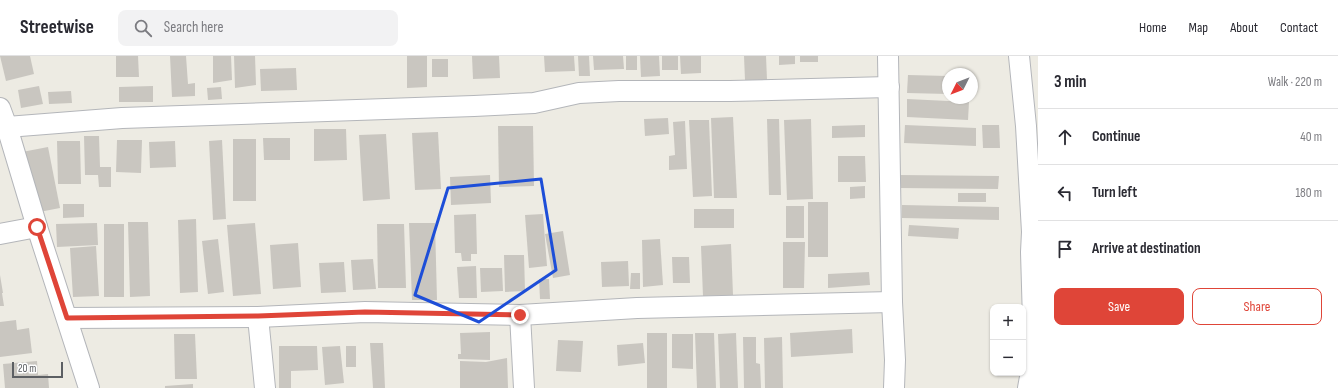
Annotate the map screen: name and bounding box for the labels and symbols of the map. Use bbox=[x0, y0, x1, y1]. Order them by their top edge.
north arrow bbox=[942, 68, 978, 104]
route start bbox=[28, 218, 46, 236]
route end bbox=[511, 306, 529, 324]
scale bar bbox=[12, 360, 63, 379]

